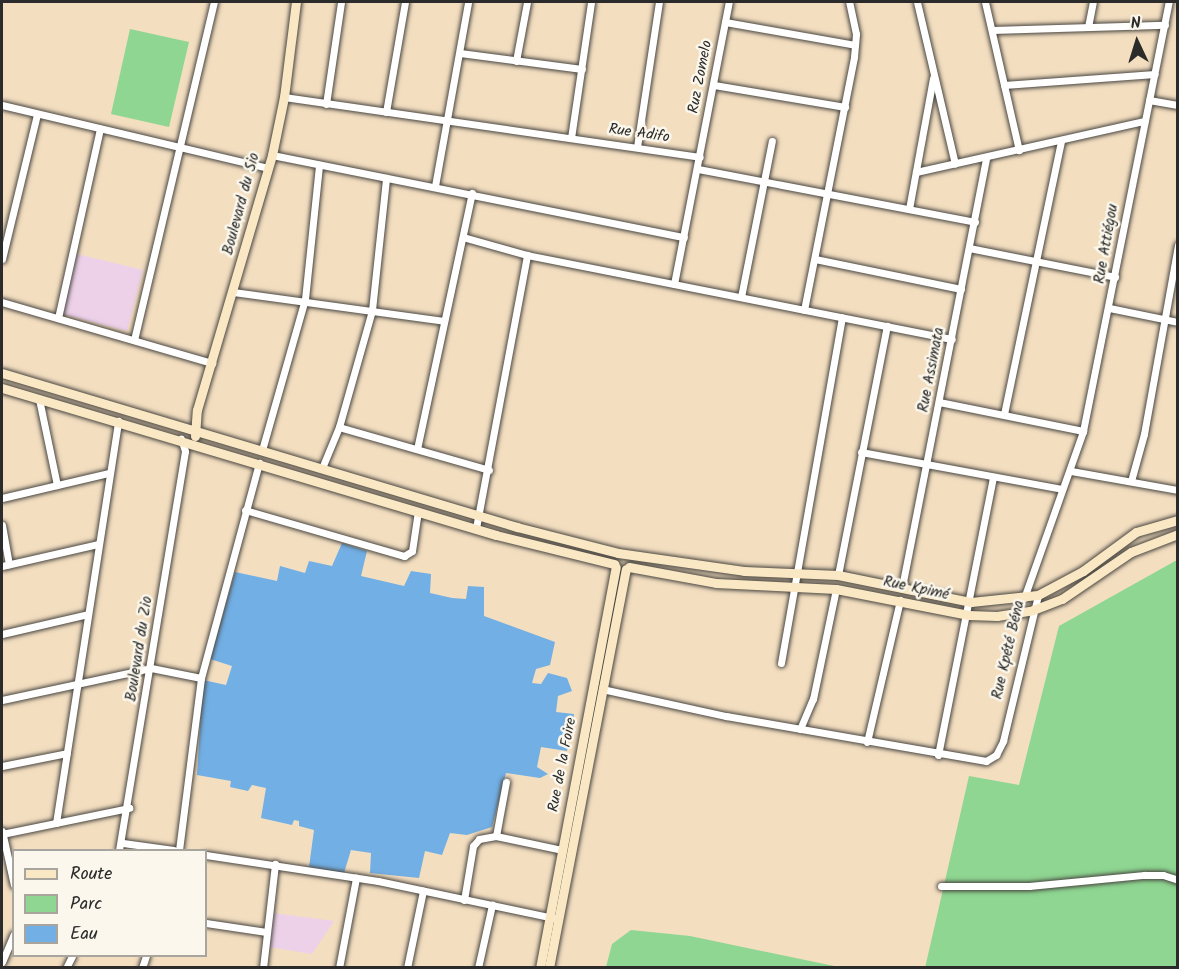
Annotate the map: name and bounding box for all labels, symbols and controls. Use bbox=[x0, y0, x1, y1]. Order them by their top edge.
text: N bbox=[1130, 11, 1142, 36]
north arrow bbox=[1107, 12, 1167, 72]
street label: Ruz Zomelo bbox=[685, 39, 717, 115]
street label: Rue Adifo bbox=[607, 121, 671, 147]
street label: Boulevard du Sio bbox=[220, 151, 264, 257]
street label: Rue Attiégou bbox=[1091, 203, 1123, 285]
street label: Rue Assimata bbox=[915, 326, 949, 414]
street label: Rue Kpimé bbox=[881, 573, 951, 605]
street label: Boulevard du Zio bbox=[123, 595, 157, 703]
street label: Rue Kpété Béna bbox=[989, 599, 1029, 701]
street label: Rue de la Foire bbox=[545, 716, 581, 814]
legend bbox=[12, 849, 207, 957]
text: Route bbox=[70, 860, 112, 889]
text: Parc bbox=[70, 890, 102, 919]
text: Eau bbox=[70, 920, 98, 949]

